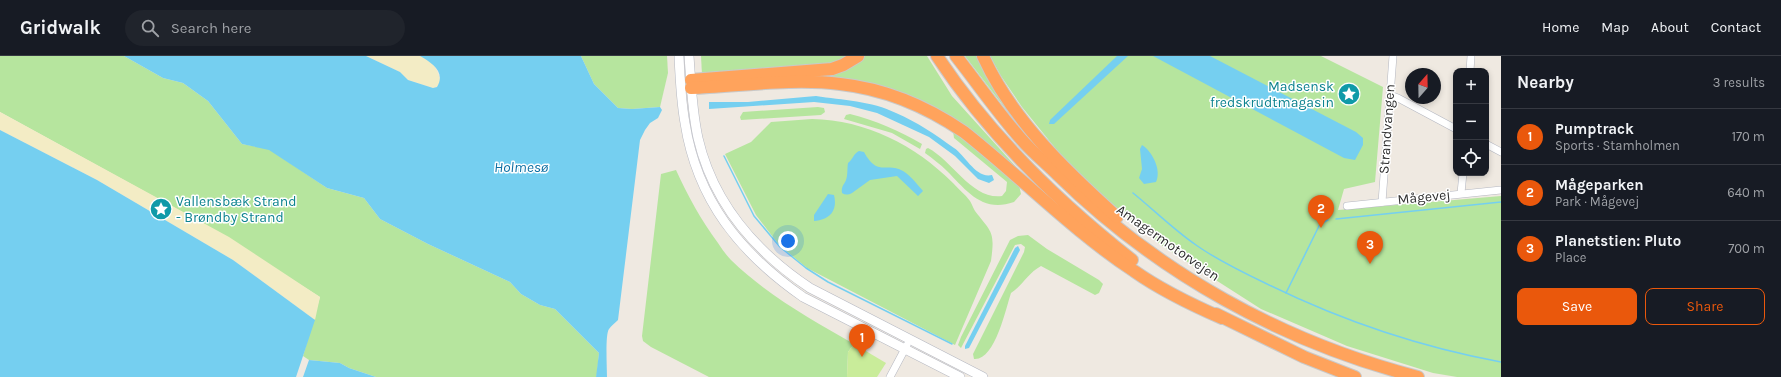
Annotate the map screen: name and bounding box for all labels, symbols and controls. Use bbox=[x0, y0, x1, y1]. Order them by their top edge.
search box bbox=[125, 10, 405, 46]
text: Gridwalk bbox=[20, 17, 101, 39]
icon: search bbox=[139, 17, 161, 39]
text: Search here bbox=[171, 19, 251, 37]
text: Home bbox=[1542, 19, 1579, 36]
text: Map bbox=[1601, 19, 1629, 36]
text: About bbox=[1651, 19, 1689, 36]
text: Contact bbox=[1711, 19, 1761, 36]
north arrow bbox=[1405, 68, 1441, 104]
map controls bbox=[1453, 68, 1489, 176]
button: + bbox=[1453, 68, 1489, 104]
text: Nearby bbox=[1517, 72, 1574, 92]
text: 3 results bbox=[1713, 75, 1765, 90]
place label: Madsensk fredskrudtmagasin bbox=[1210, 78, 1334, 111]
place icon: Madsensk fredskrudtmagasin bbox=[1336, 81, 1362, 107]
street label: Strandvangen bbox=[1375, 84, 1399, 174]
button: − bbox=[1453, 104, 1489, 140]
text: Pumptrack bbox=[1555, 120, 1634, 138]
text: 1 bbox=[1528, 129, 1532, 144]
text: 170 m bbox=[1732, 129, 1765, 144]
text: Sports · Stamholmen bbox=[1555, 138, 1680, 153]
button: locate bbox=[1453, 140, 1489, 176]
water label: Holmesø bbox=[494, 158, 549, 176]
text: Mågeparken bbox=[1555, 176, 1644, 194]
text: 2 bbox=[1526, 185, 1534, 200]
text: 640 m bbox=[1727, 185, 1765, 200]
street label: Mågevej bbox=[1397, 186, 1451, 208]
place label: Vallensbæk Strand - Brøndby Strand bbox=[176, 193, 297, 226]
text: Park · Mågevej bbox=[1555, 194, 1639, 209]
pin: 2 bbox=[1308, 195, 1334, 228]
place icon: Vallensbæk Strand - Brøndby Strand bbox=[148, 196, 174, 222]
street label: Amagermotorvejen bbox=[1113, 201, 1223, 285]
your location bbox=[778, 231, 798, 251]
pin: 3 bbox=[1357, 231, 1383, 264]
text: Planetstien: Pluto bbox=[1555, 232, 1681, 250]
text: 3 bbox=[1526, 241, 1534, 256]
text: 700 m bbox=[1728, 241, 1765, 256]
text: Place bbox=[1555, 250, 1586, 265]
button: Save bbox=[1517, 288, 1637, 325]
button: Share bbox=[1645, 288, 1765, 325]
pin: 1 bbox=[849, 324, 875, 357]

